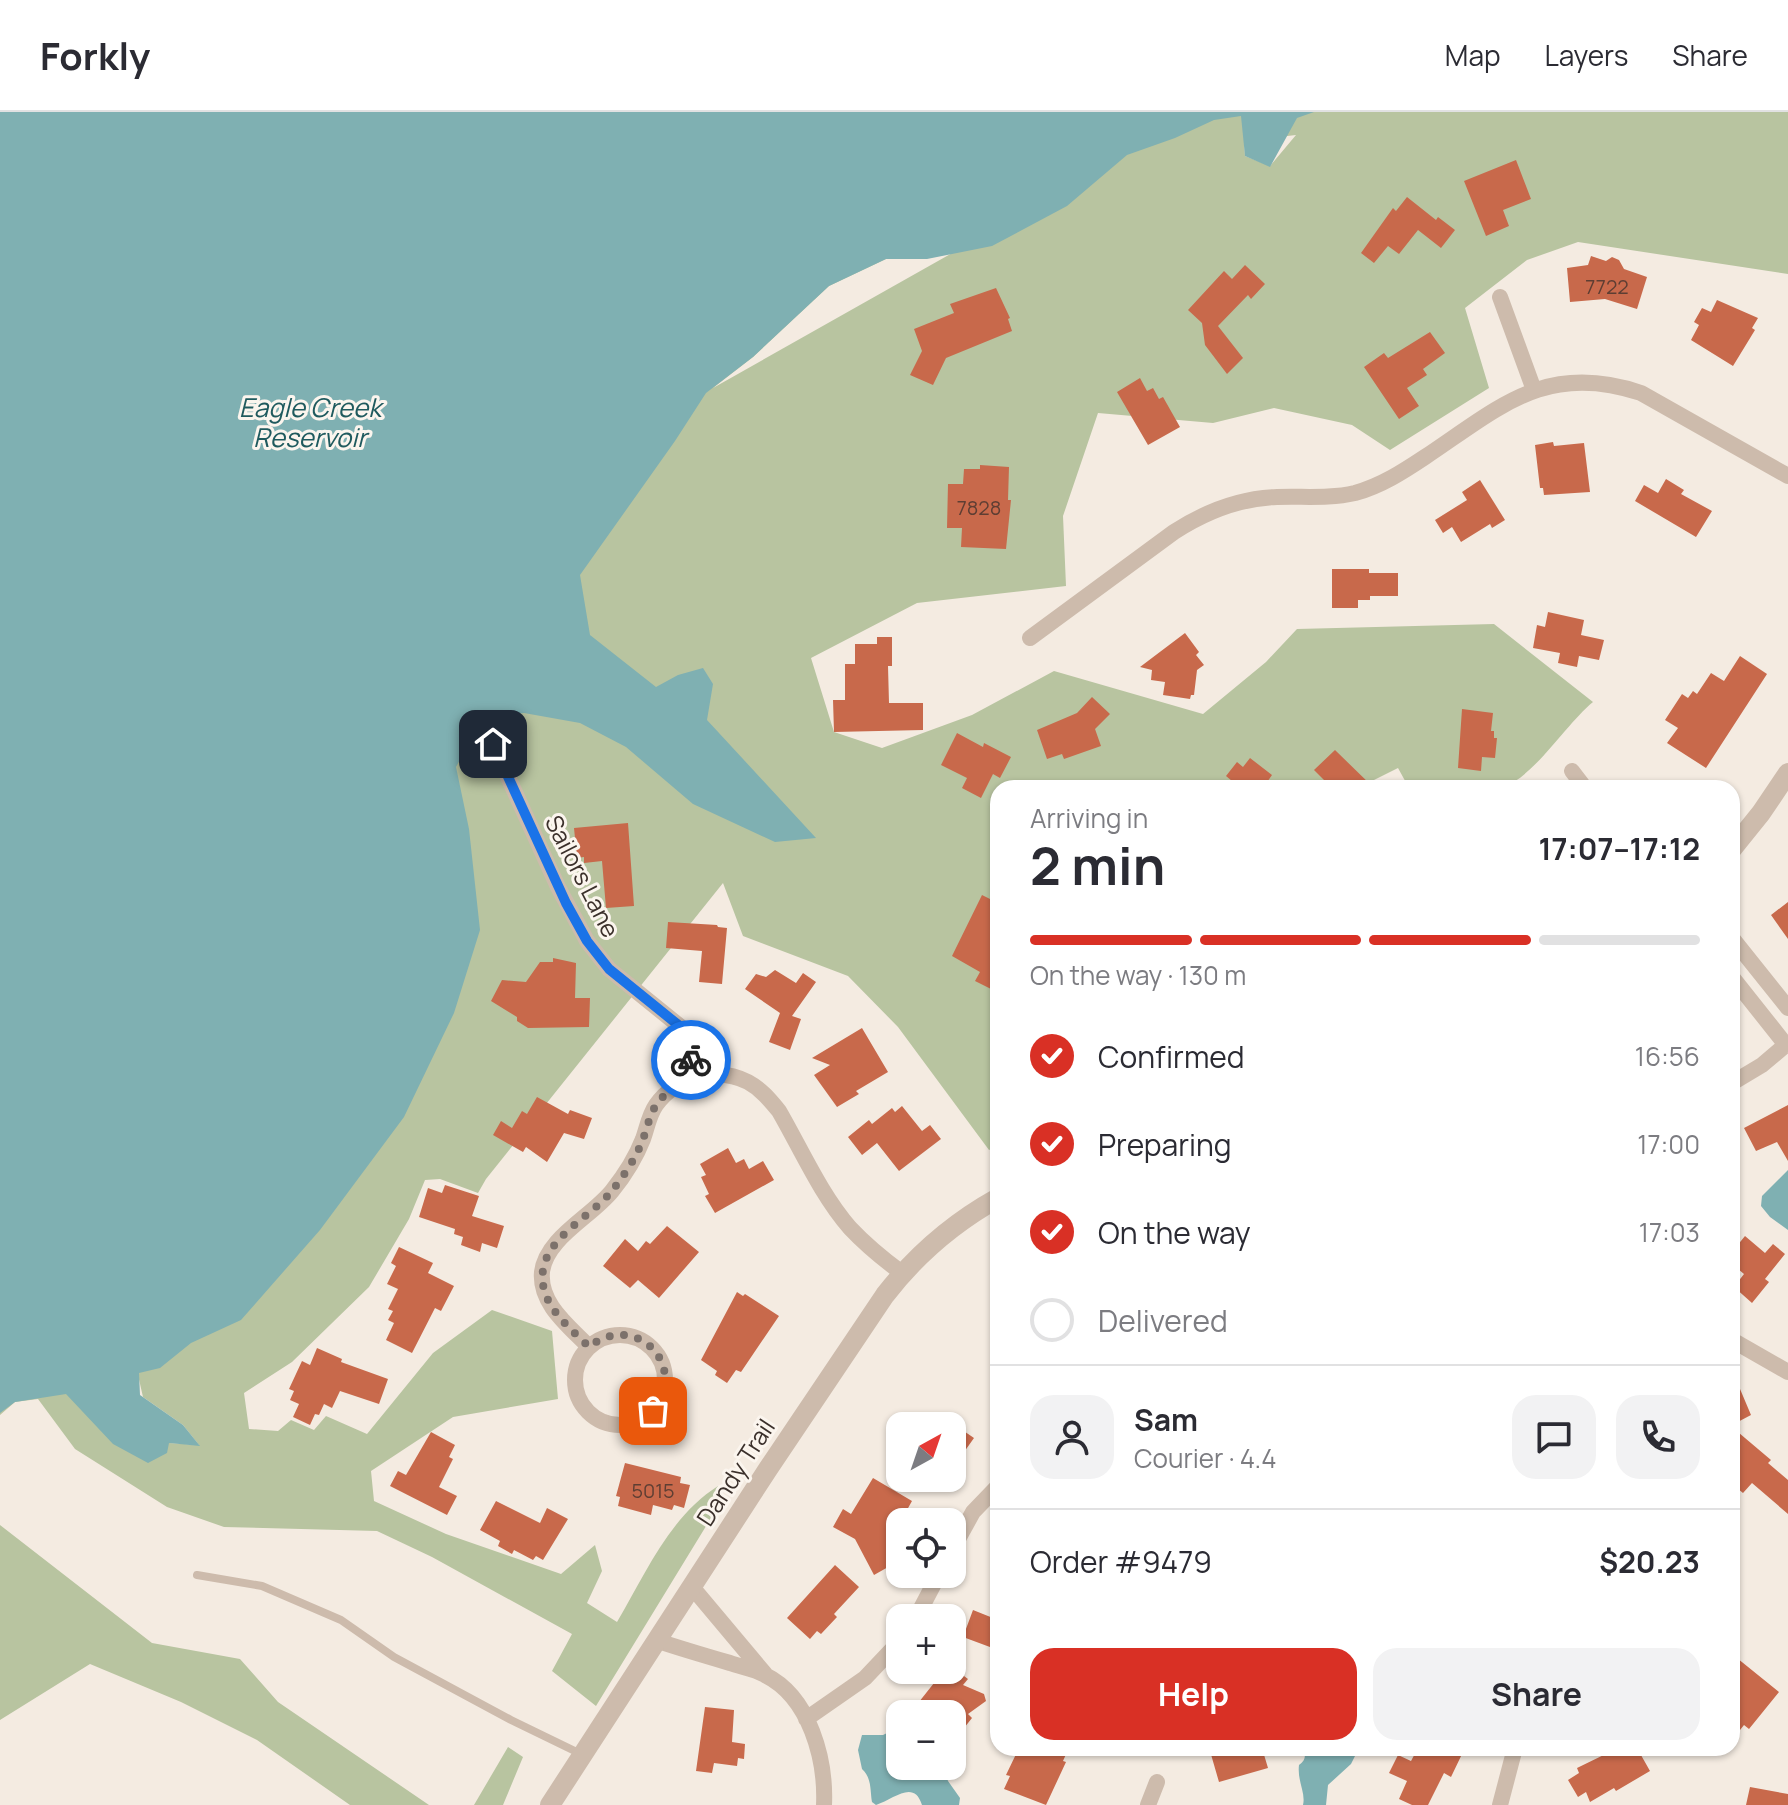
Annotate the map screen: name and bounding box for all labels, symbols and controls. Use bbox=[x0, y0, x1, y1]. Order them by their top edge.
text: Forkly bbox=[40, 29, 150, 81]
text: Map bbox=[1445, 36, 1501, 74]
text: Layers bbox=[1545, 36, 1628, 74]
text: Share bbox=[1672, 36, 1748, 74]
house number: 7722 bbox=[1585, 273, 1629, 300]
water label: Eagle Creek Reservoir bbox=[239, 389, 385, 455]
house number: 7828 bbox=[957, 494, 1001, 521]
pin bbox=[459, 710, 527, 778]
icon: home bbox=[471, 722, 515, 766]
text: Arriving in bbox=[1030, 800, 1148, 836]
street label: Sailors Lane bbox=[538, 809, 628, 943]
text: 17:07–17:12 bbox=[1538, 828, 1700, 869]
text: 2 min bbox=[1030, 830, 1165, 901]
text: On the way · 130 m bbox=[1030, 957, 1246, 993]
courier bbox=[651, 1020, 731, 1100]
icon: check bbox=[1030, 1034, 1074, 1078]
text: Confirmed bbox=[1098, 1036, 1245, 1077]
icon: bike bbox=[669, 1038, 713, 1082]
text: 16:56 bbox=[1635, 1038, 1700, 1074]
icon: check bbox=[1030, 1122, 1074, 1166]
text: Preparing bbox=[1098, 1124, 1232, 1165]
text: 17:00 bbox=[1637, 1126, 1700, 1162]
icon: check bbox=[1030, 1210, 1074, 1254]
text: On the way bbox=[1098, 1212, 1251, 1253]
text: 17:03 bbox=[1639, 1214, 1700, 1250]
text: Delivered bbox=[1098, 1300, 1228, 1341]
pin bbox=[619, 1377, 687, 1445]
icon: bag bbox=[631, 1389, 675, 1433]
button: person bbox=[1030, 1395, 1114, 1479]
button: chat bbox=[1512, 1395, 1596, 1479]
button: phone bbox=[1616, 1395, 1700, 1479]
text: Sam bbox=[1134, 1399, 1198, 1440]
street label: Dandy Trail bbox=[688, 1412, 782, 1532]
north arrow bbox=[886, 1412, 966, 1492]
map controls bbox=[886, 1412, 966, 1780]
text: Courier · 4.4 bbox=[1134, 1440, 1276, 1476]
house number: 5015 bbox=[631, 1477, 675, 1504]
button: locate bbox=[886, 1508, 966, 1588]
text: Order #9479 bbox=[1030, 1541, 1212, 1582]
text: $20.23 bbox=[1599, 1541, 1700, 1582]
button: + bbox=[886, 1604, 966, 1684]
button: Help bbox=[1030, 1648, 1357, 1740]
button: Share bbox=[1373, 1648, 1700, 1740]
button: − bbox=[886, 1700, 966, 1780]

